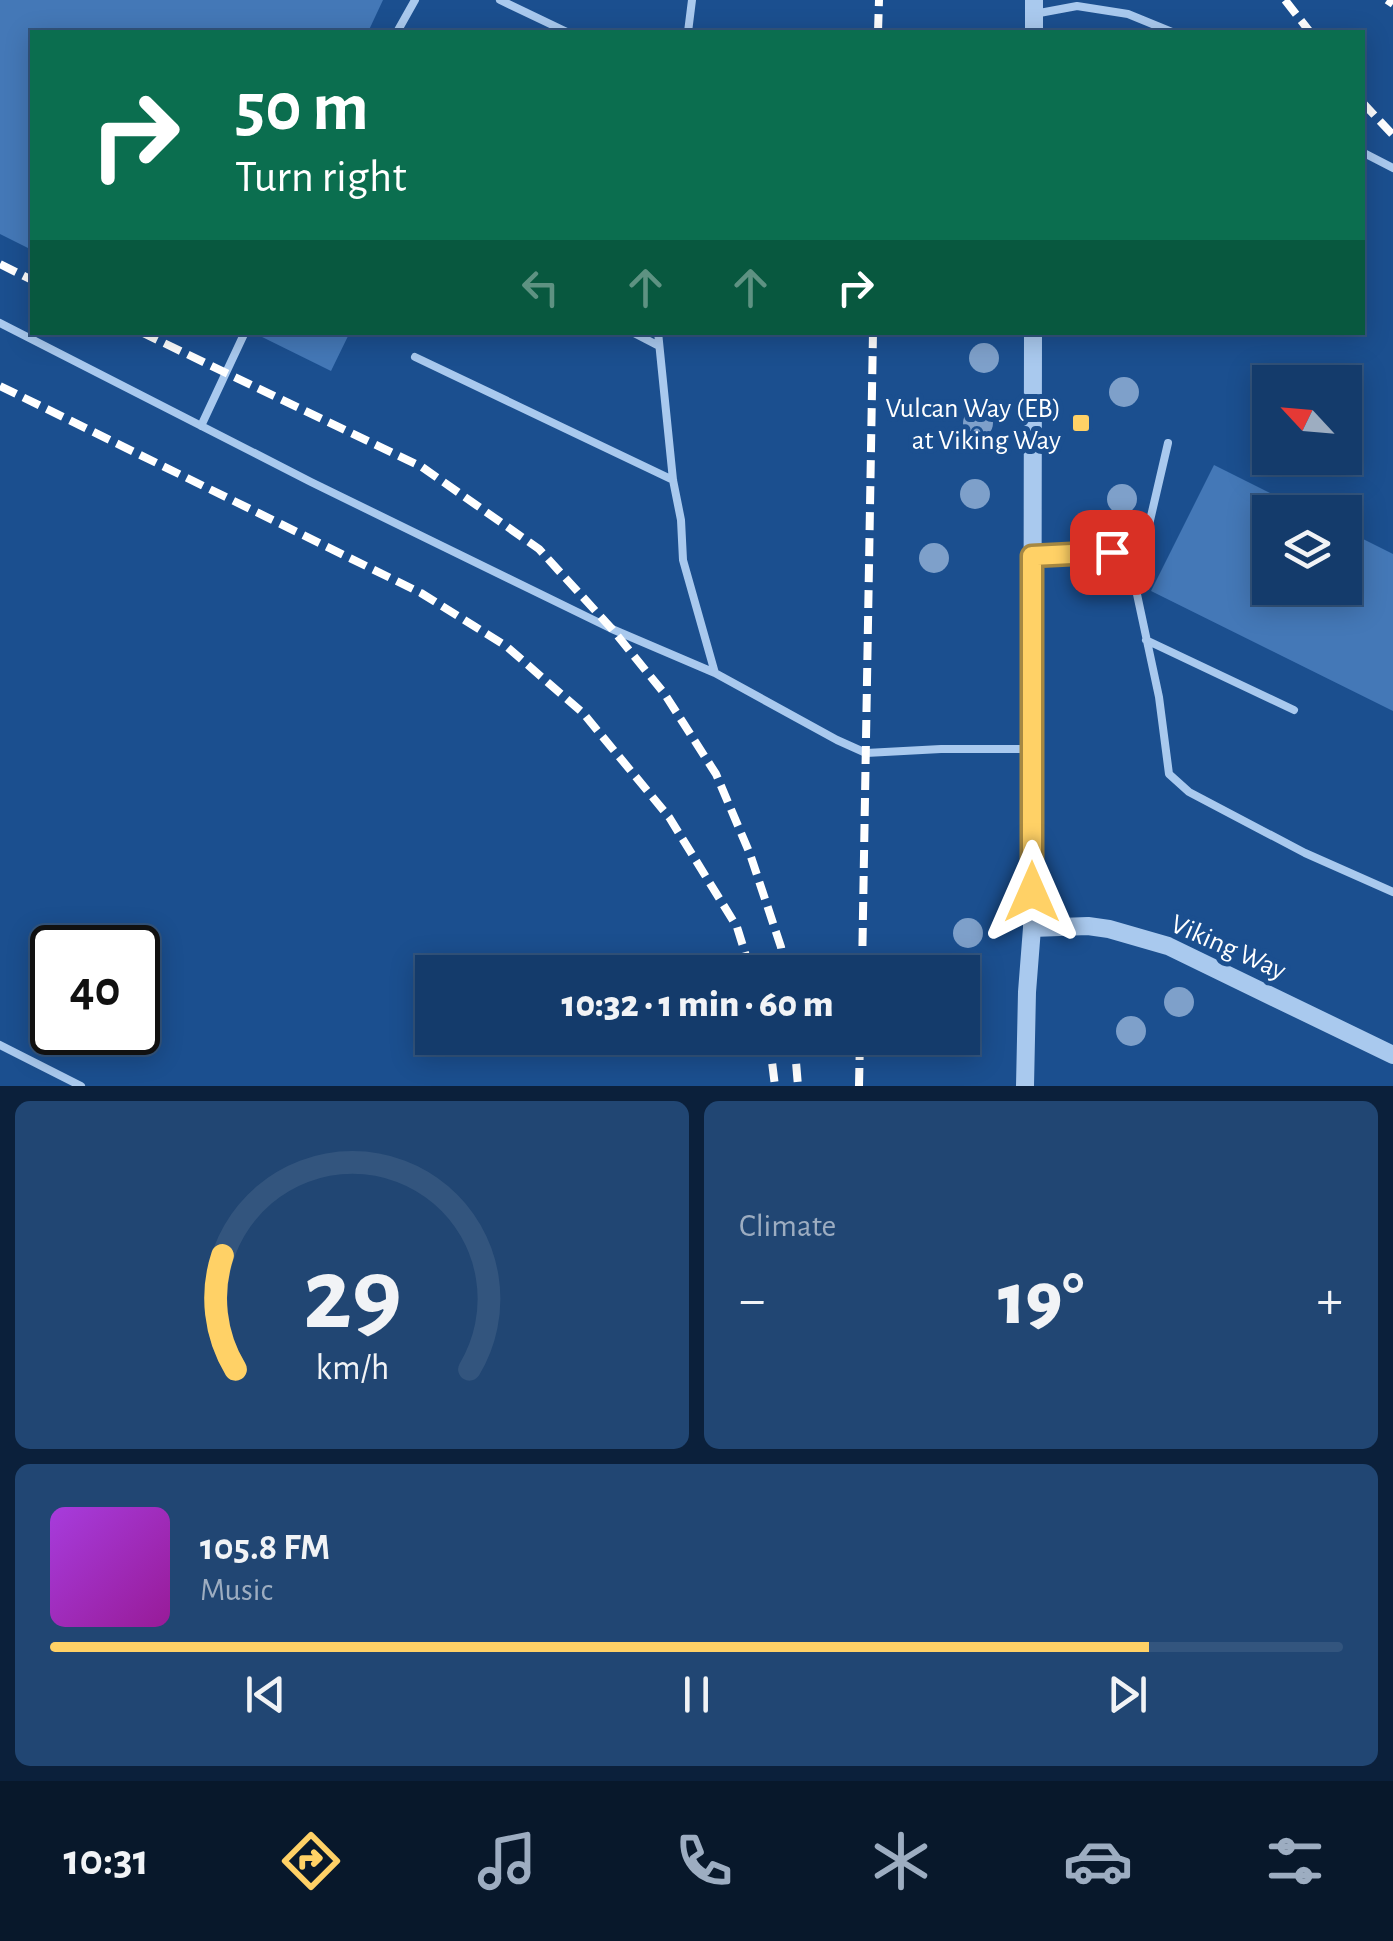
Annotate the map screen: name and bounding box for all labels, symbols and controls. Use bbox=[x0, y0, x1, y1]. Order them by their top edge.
icon: right bbox=[70, 70, 200, 200]
text: 50 m bbox=[235, 73, 369, 143]
text: Turn right bbox=[235, 155, 407, 200]
icon: left bbox=[513, 260, 568, 315]
icon: ahead bbox=[618, 260, 673, 315]
icon: ahead bbox=[723, 260, 778, 315]
icon: right bbox=[828, 260, 883, 315]
north arrow bbox=[1252, 365, 1362, 475]
map controls bbox=[1252, 365, 1362, 605]
place label: Vulcan Way (EB) at Viking Way bbox=[885, 395, 1061, 455]
marker: Vulcan Way (EB) at Viking Way bbox=[1070, 412, 1092, 434]
button: layers bbox=[1252, 495, 1362, 605]
pin bbox=[1070, 510, 1155, 595]
icon: arrive bbox=[1085, 525, 1140, 580]
position arrow bbox=[980, 840, 1084, 944]
street label: Viking Way bbox=[1166, 910, 1290, 986]
speed limit sign: 40 bbox=[30, 925, 160, 1055]
text: 10:32 · 1 min · 60 m bbox=[561, 986, 834, 1024]
text: Climate bbox=[739, 1210, 836, 1242]
text: 29 bbox=[302, 1244, 402, 1348]
text: 19° bbox=[998, 1263, 1084, 1338]
text: − bbox=[739, 1273, 765, 1328]
text: + bbox=[1317, 1273, 1343, 1328]
text: km/h bbox=[315, 1350, 389, 1386]
text: 105.8 FM bbox=[200, 1529, 330, 1567]
text: Music bbox=[200, 1574, 273, 1606]
icon: previous bbox=[238, 1667, 293, 1722]
icon: pause bbox=[669, 1667, 724, 1722]
icon: next bbox=[1100, 1667, 1155, 1722]
icon: directions bbox=[276, 1826, 346, 1896]
icon: music bbox=[472, 1826, 542, 1896]
icon: phone bbox=[669, 1826, 739, 1896]
icon: climate bbox=[866, 1826, 936, 1896]
icon: car bbox=[1063, 1826, 1133, 1896]
icon: filters bbox=[1260, 1826, 1330, 1896]
text: 10:31 bbox=[63, 1838, 149, 1883]

